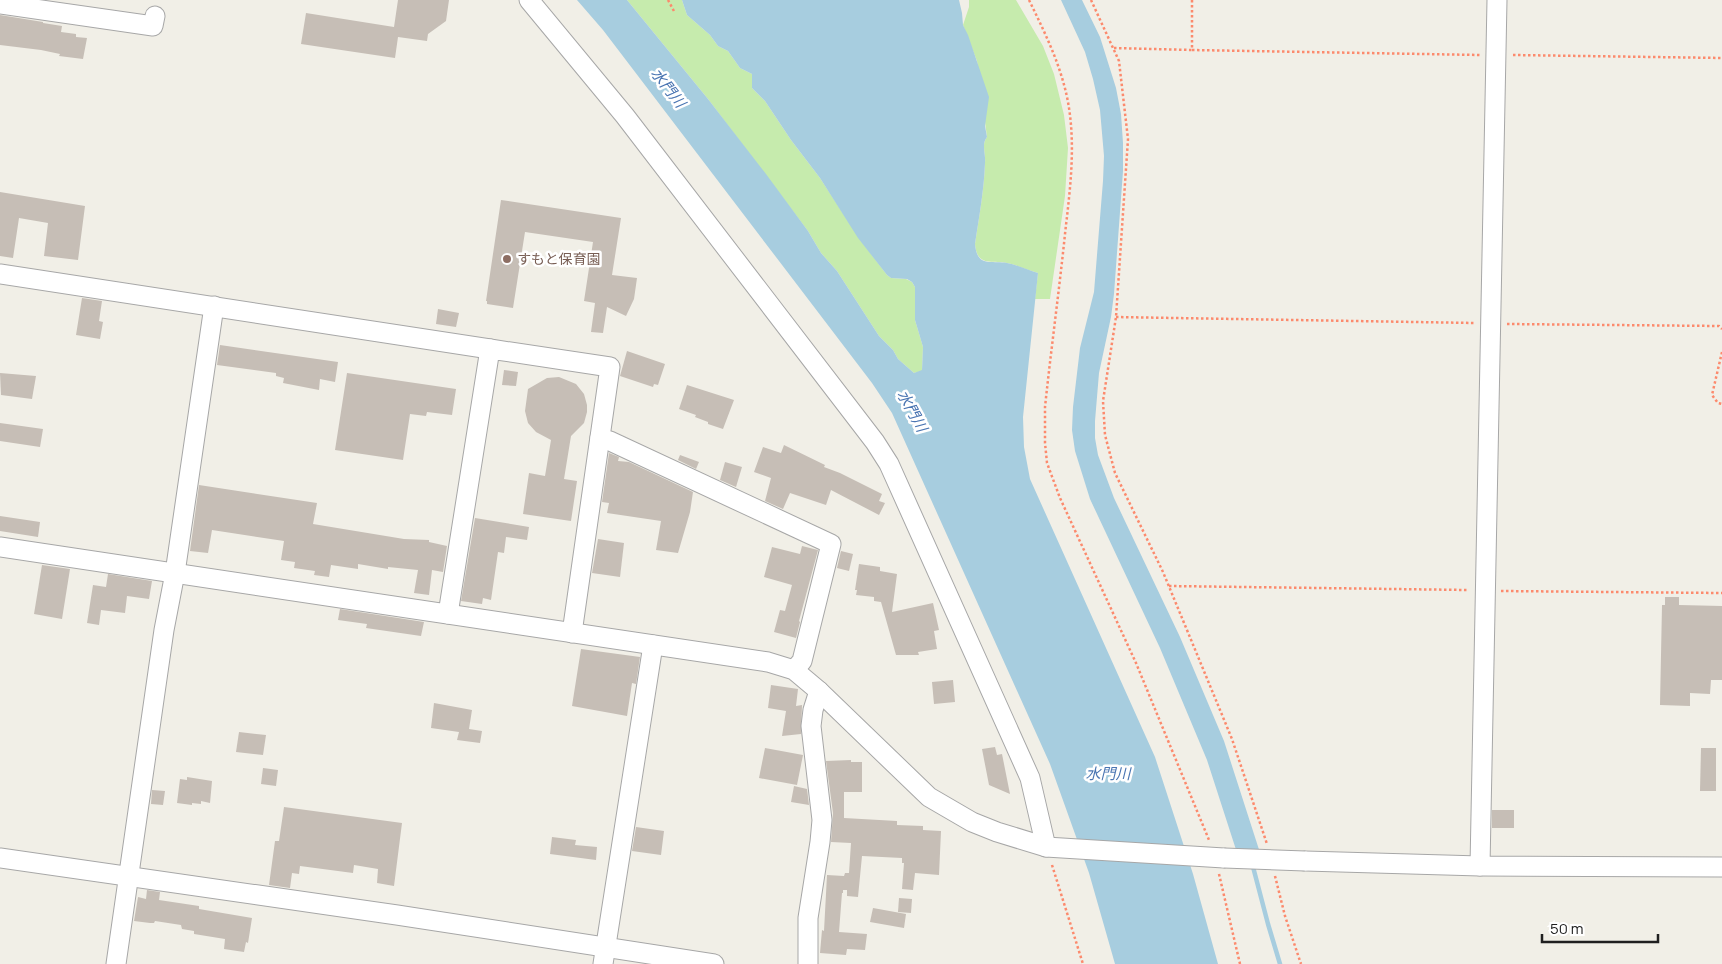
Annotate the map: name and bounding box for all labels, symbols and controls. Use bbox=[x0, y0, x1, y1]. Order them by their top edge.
water label: 水門川 bbox=[646, 63, 692, 113]
place label: すもと保育園 bbox=[517, 249, 601, 268]
marker: すもと保育園 bbox=[501, 253, 513, 265]
water label: 水門川 bbox=[892, 386, 933, 437]
water label: 水門川 bbox=[1085, 763, 1132, 784]
scale bar bbox=[1542, 912, 1658, 944]
text: 50 m bbox=[1550, 918, 1584, 939]

